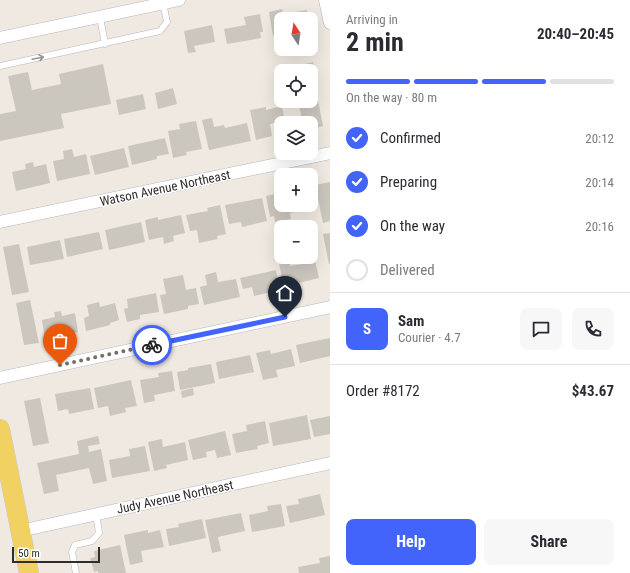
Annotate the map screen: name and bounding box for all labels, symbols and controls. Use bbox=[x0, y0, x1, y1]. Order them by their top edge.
north arrow bbox=[274, 12, 318, 56]
map controls bbox=[274, 12, 318, 264]
text: Arriving in bbox=[346, 12, 398, 27]
text: 20:40–20:45 bbox=[537, 25, 614, 43]
text: 2 min bbox=[346, 27, 404, 57]
one-way arrow bbox=[31, 54, 44, 62]
button: locate bbox=[274, 64, 318, 108]
text: On the way · 80 m bbox=[346, 90, 437, 105]
button: layers bbox=[274, 116, 318, 160]
icon: check bbox=[346, 127, 368, 149]
text: Confirmed bbox=[380, 129, 441, 147]
text: 20:12 bbox=[585, 131, 614, 146]
street label: Watson Avenue Northeast bbox=[98, 167, 232, 209]
button: + bbox=[274, 168, 318, 212]
icon: check bbox=[346, 171, 368, 193]
text: Preparing bbox=[380, 173, 437, 191]
text: 20:14 bbox=[585, 175, 614, 190]
icon: check bbox=[346, 215, 368, 237]
text: On the way bbox=[380, 217, 445, 235]
text: 20:16 bbox=[585, 219, 614, 234]
button: − bbox=[274, 220, 318, 264]
text: Delivered bbox=[380, 261, 435, 279]
pin bbox=[268, 276, 302, 317]
icon: home bbox=[274, 282, 296, 304]
button: chat bbox=[520, 308, 562, 350]
button: phone bbox=[572, 308, 614, 350]
text: Sam bbox=[398, 312, 424, 330]
text: S bbox=[363, 320, 371, 338]
pin bbox=[43, 324, 77, 365]
courier bbox=[132, 325, 172, 365]
icon: bag bbox=[49, 330, 71, 352]
text: Courier · 4.7 bbox=[398, 330, 461, 345]
icon: bike bbox=[141, 334, 163, 356]
text: Order #8172 bbox=[346, 382, 420, 400]
text: $43.67 bbox=[572, 382, 614, 400]
street label: Judy Avenue Northeast bbox=[115, 477, 235, 517]
button: Help bbox=[346, 519, 476, 565]
button: Share bbox=[484, 519, 614, 565]
scale bar bbox=[12, 545, 100, 564]
text: 50 m bbox=[18, 547, 40, 560]

